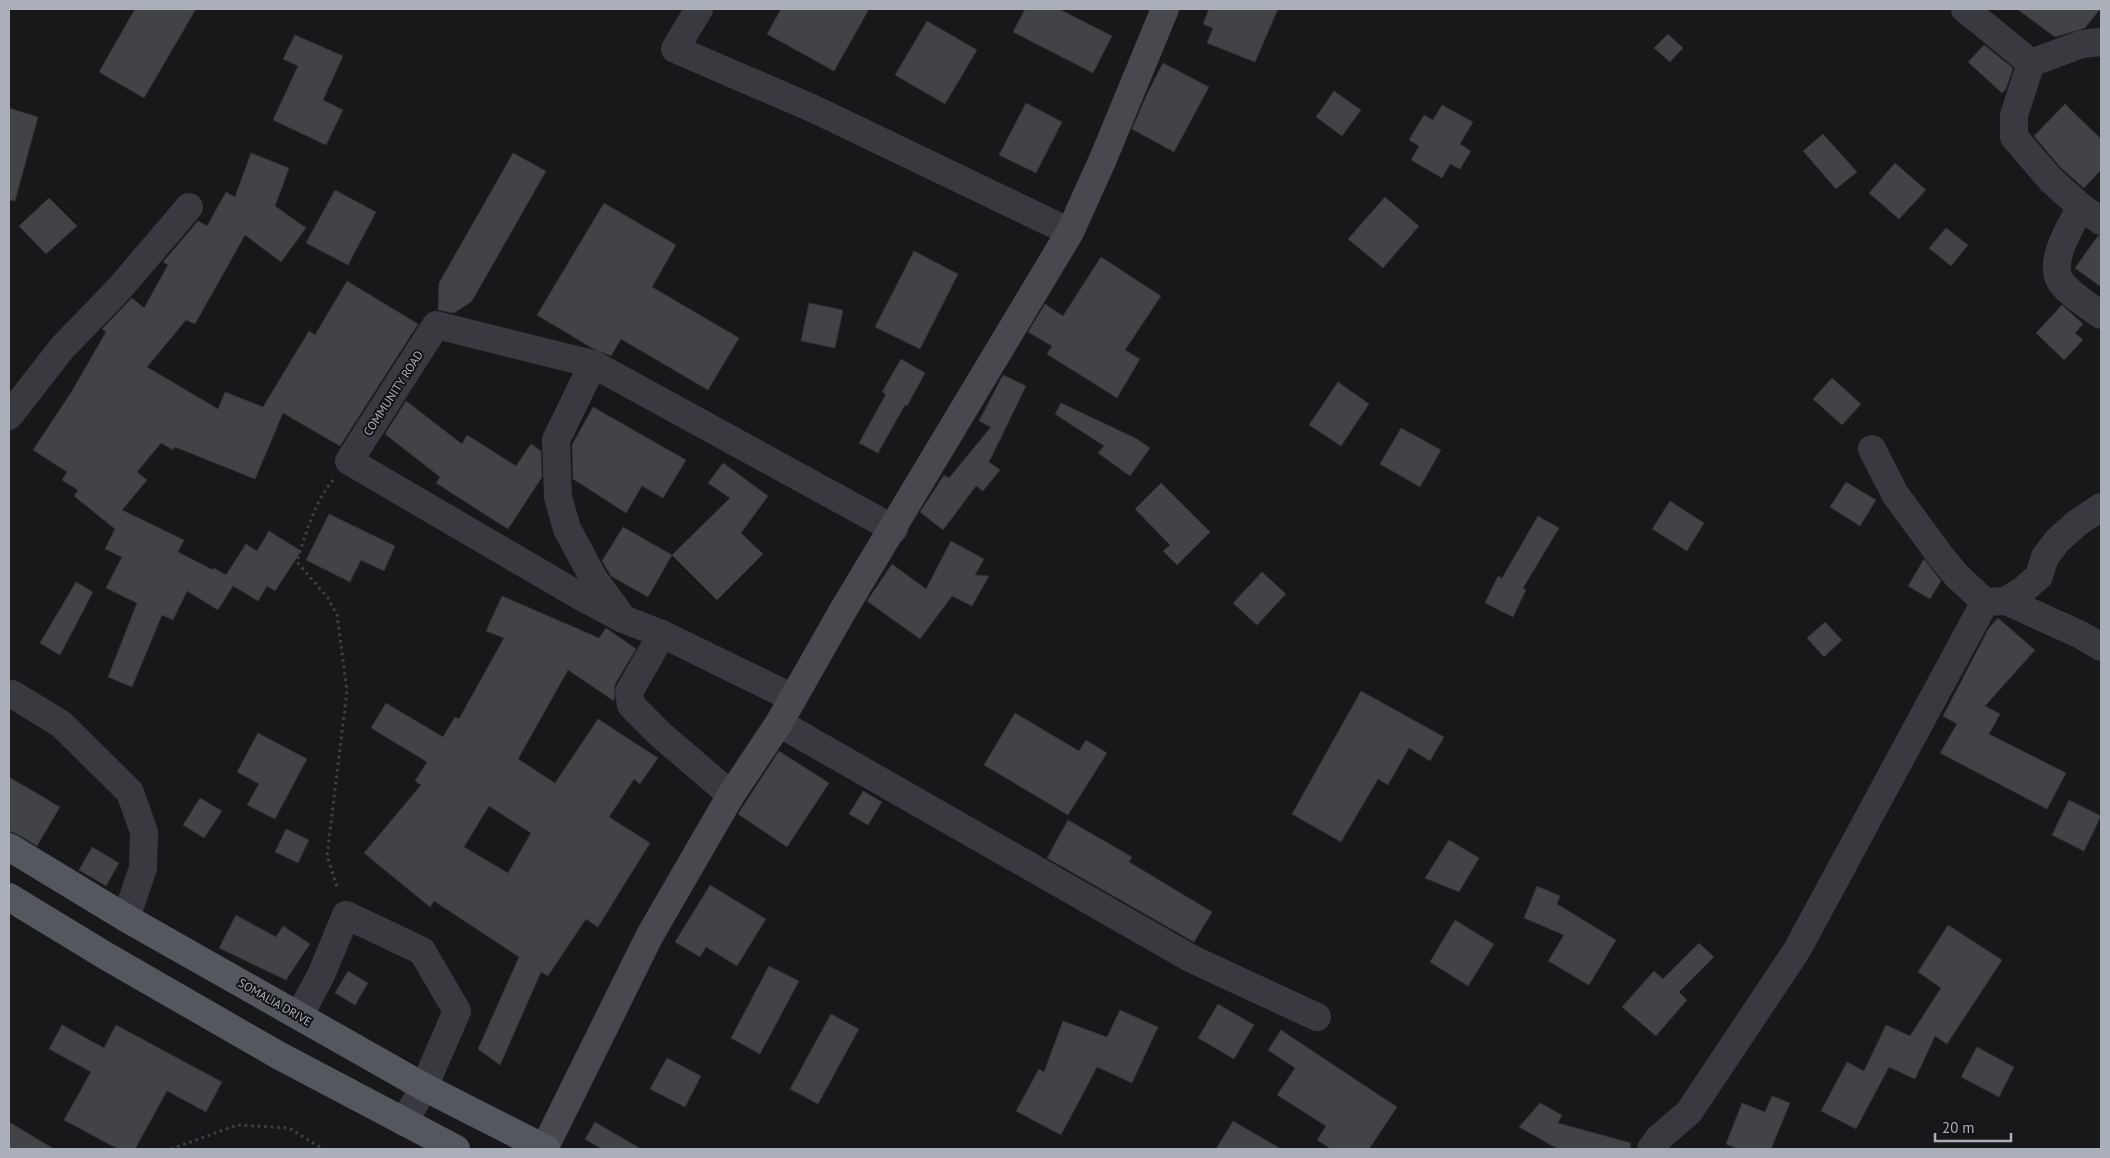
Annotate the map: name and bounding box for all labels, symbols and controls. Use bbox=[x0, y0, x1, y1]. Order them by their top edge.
street label: COMMUNITY ROAD bbox=[360, 347, 426, 438]
street label: SOMALIA DRIVE bbox=[236, 975, 314, 1029]
scale bar bbox=[1935, 1110, 2011, 1142]
text: 20 m bbox=[1942, 1118, 1975, 1137]

